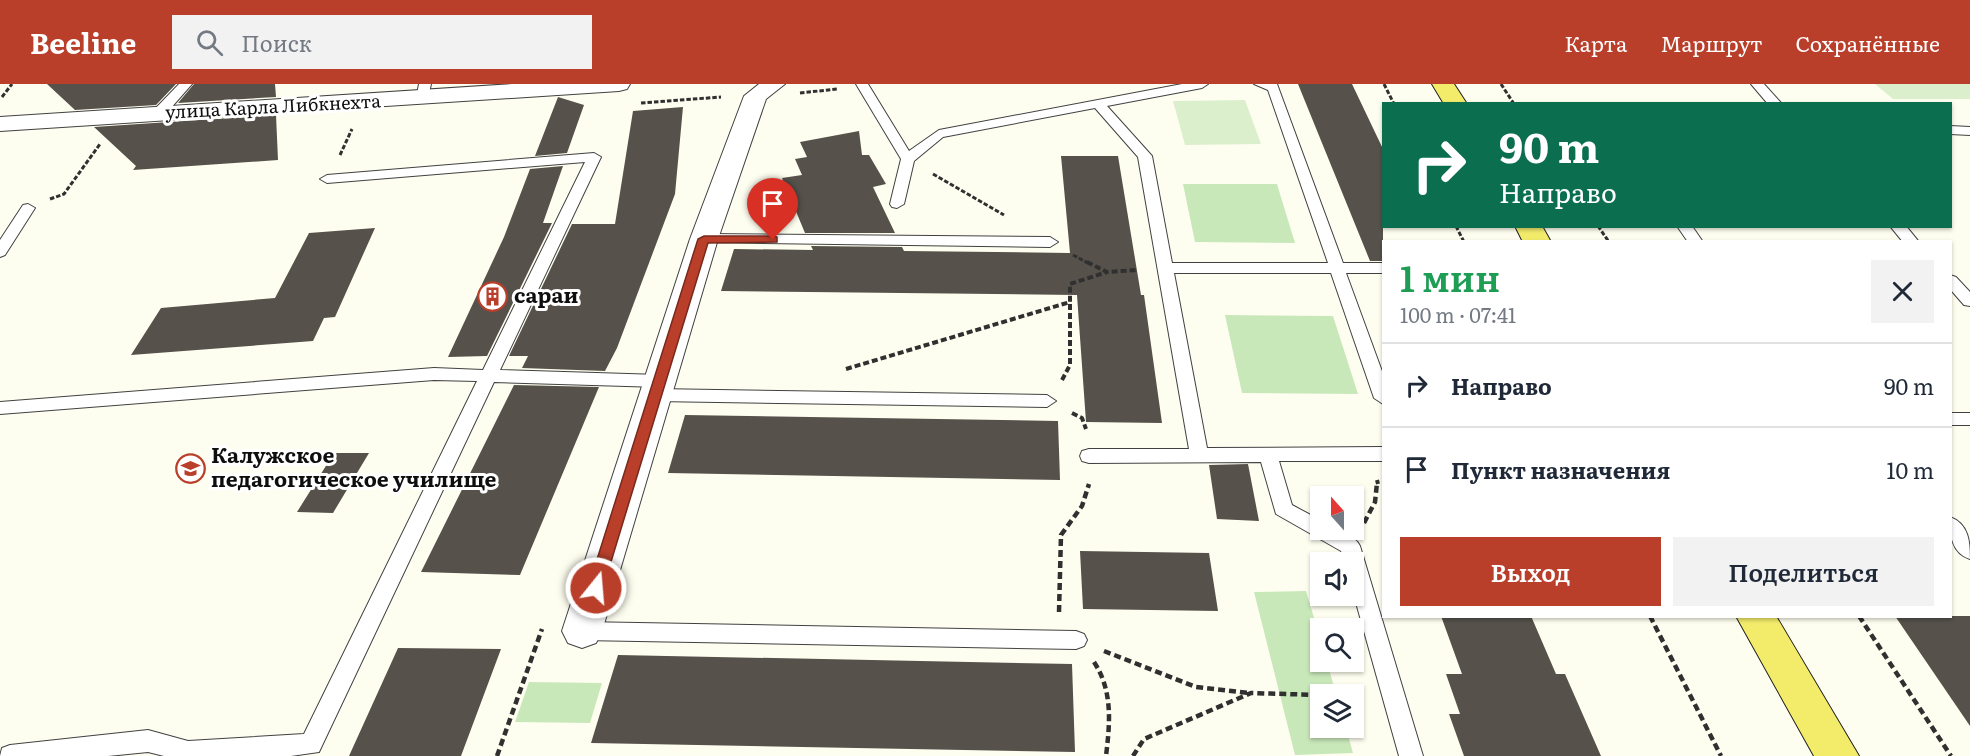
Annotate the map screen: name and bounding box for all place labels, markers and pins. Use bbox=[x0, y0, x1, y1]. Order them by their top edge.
pin bbox=[747, 178, 798, 240]
place label: сараи bbox=[514, 278, 579, 309]
building icon: сараи bbox=[477, 280, 509, 312]
place label: Калужское педагогическое училище bbox=[211, 438, 497, 493]
school or university icon: Калужское педагогическое училище bbox=[174, 452, 206, 484]

